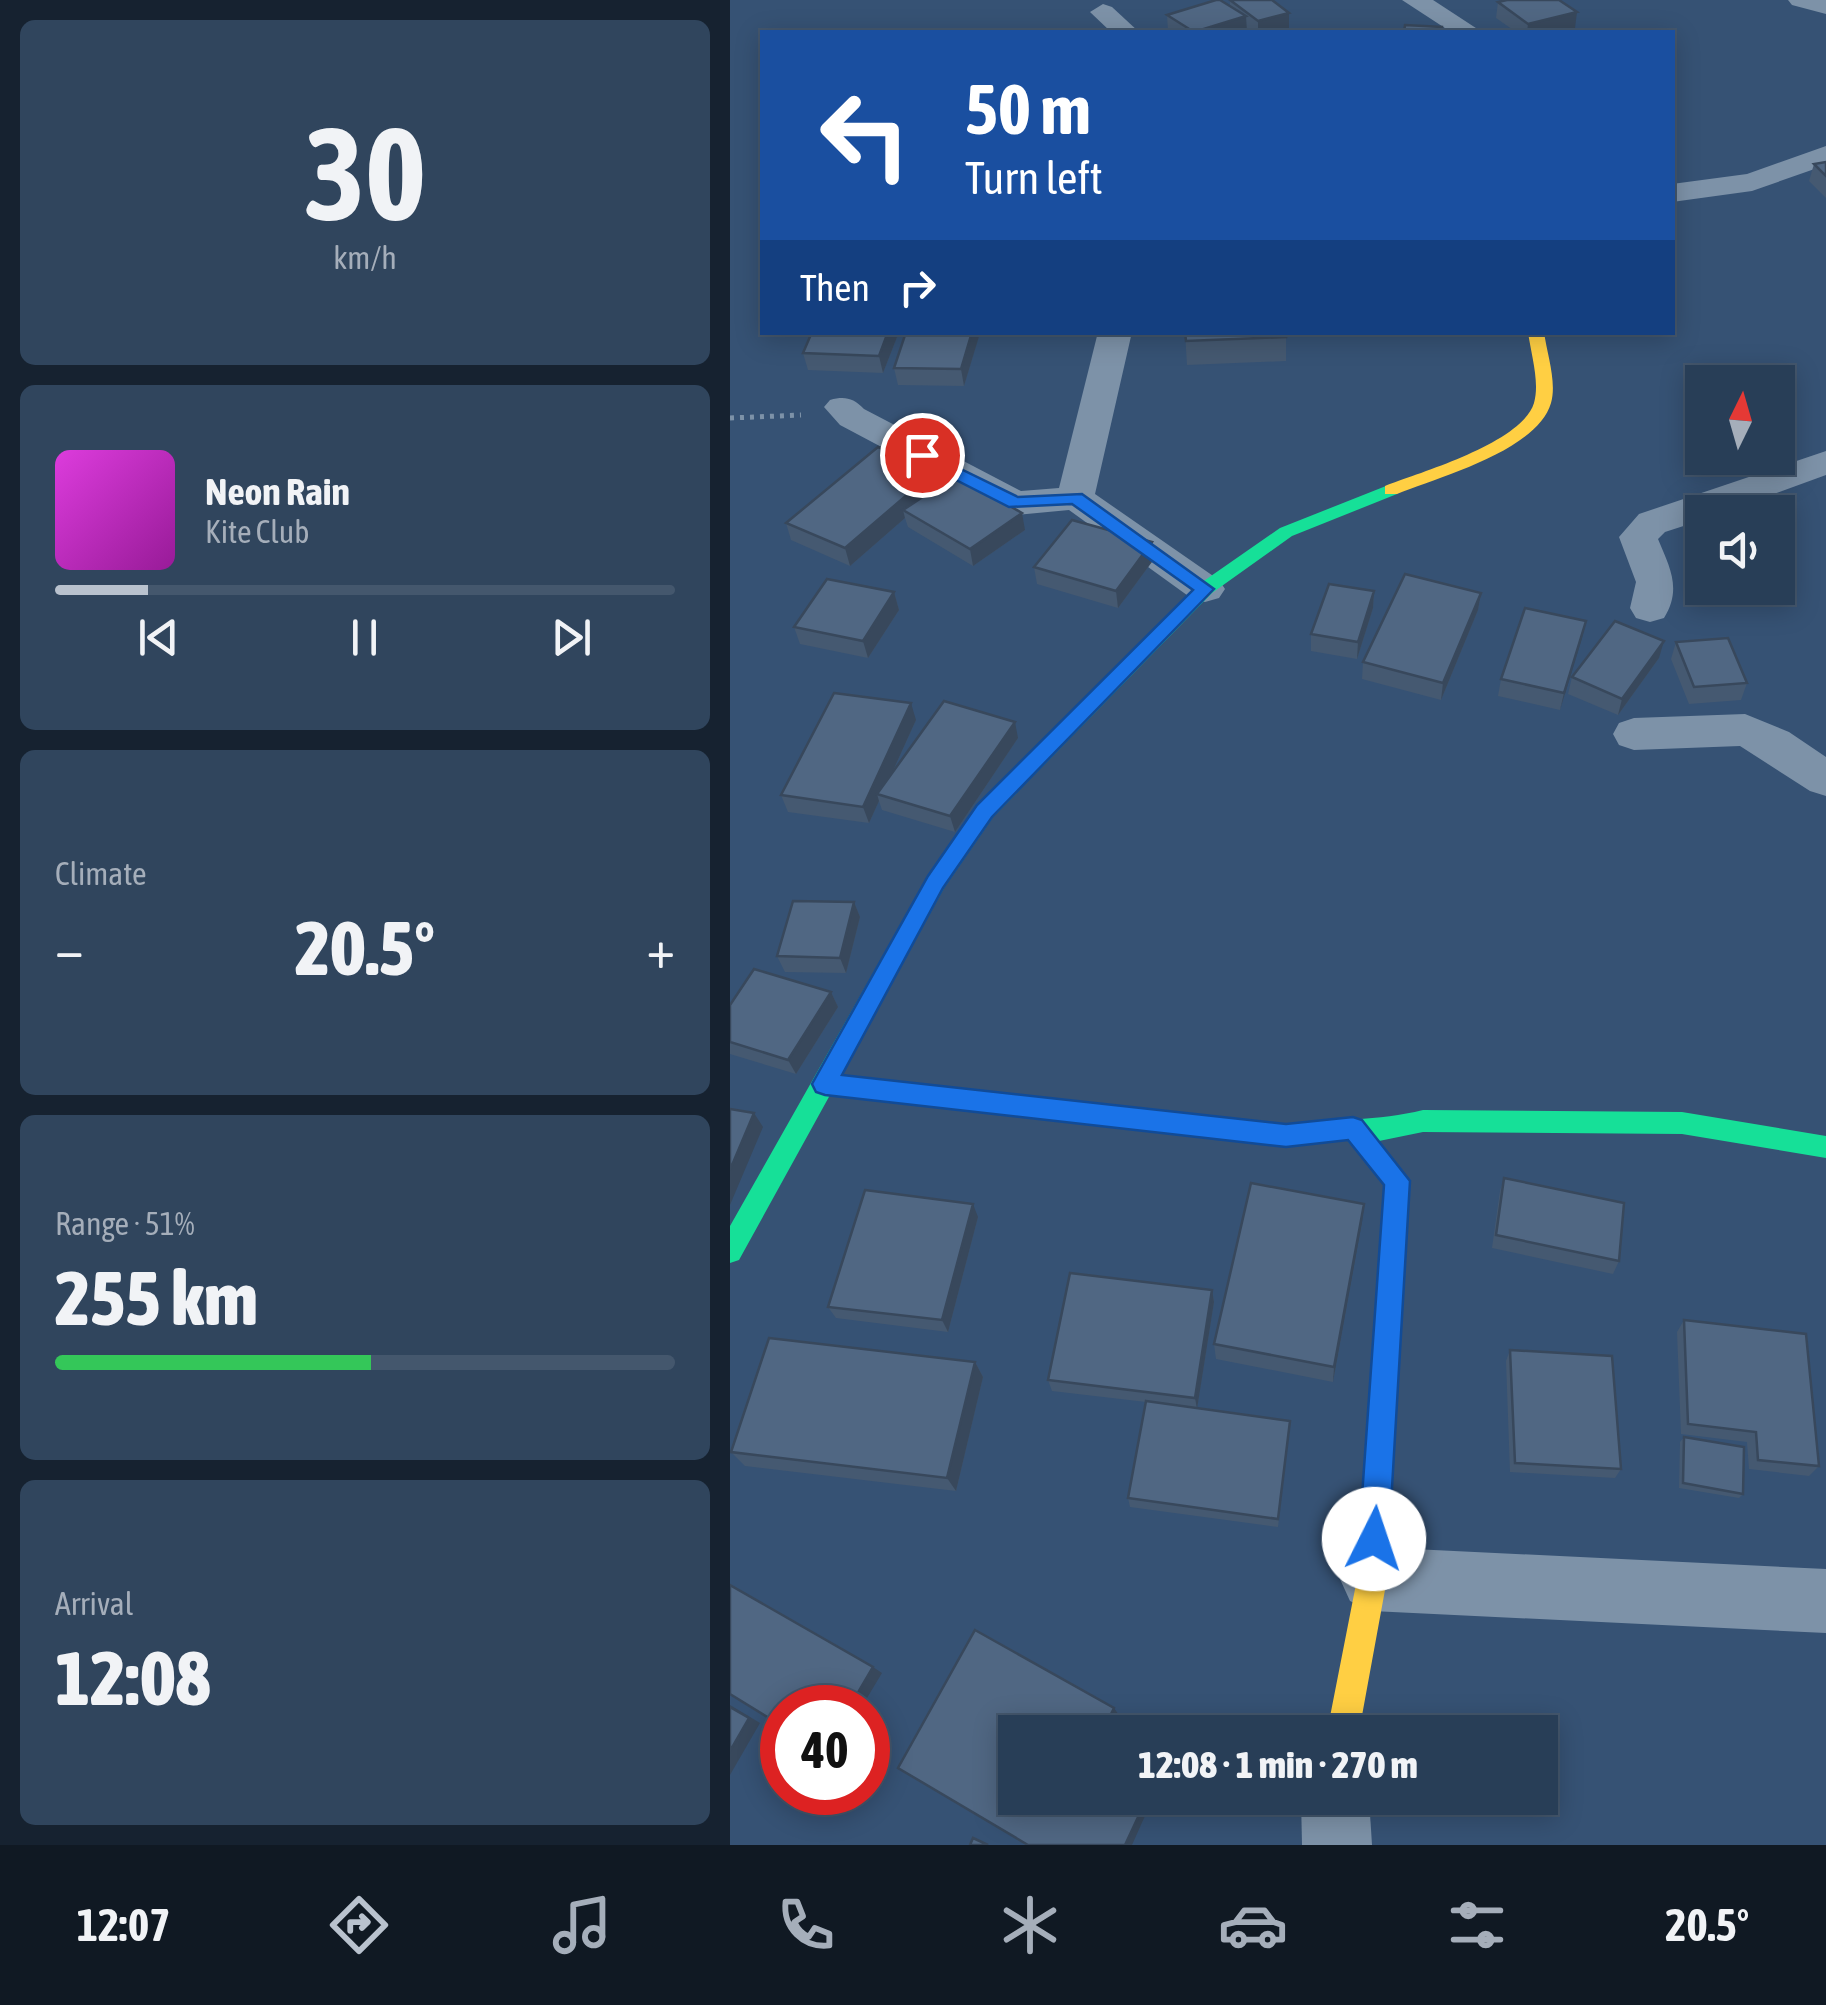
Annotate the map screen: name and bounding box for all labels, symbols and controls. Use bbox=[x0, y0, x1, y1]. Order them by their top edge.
text: 50 m bbox=[965, 69, 1091, 149]
icon: left bbox=[800, 70, 930, 200]
text: 30 bbox=[304, 99, 426, 248]
text: Turn left bbox=[965, 152, 1103, 204]
text: km/h bbox=[333, 239, 397, 276]
icon: right bbox=[890, 260, 945, 315]
text: Then bbox=[800, 266, 870, 309]
north arrow bbox=[1685, 365, 1795, 475]
map controls bbox=[1685, 365, 1795, 605]
pin bbox=[880, 413, 965, 498]
icon: arrive bbox=[895, 428, 950, 483]
text: Neon Rain bbox=[205, 470, 350, 513]
button: sound bbox=[1685, 495, 1795, 605]
text: Kite Club bbox=[205, 513, 309, 550]
icon: previous bbox=[131, 610, 186, 665]
icon: pause bbox=[337, 610, 392, 665]
icon: next bbox=[544, 610, 599, 665]
text: Climate bbox=[55, 855, 147, 892]
text: 20.5° bbox=[295, 905, 435, 991]
text: − bbox=[55, 917, 84, 980]
text: + bbox=[646, 917, 675, 980]
text: Range · 51% bbox=[55, 1205, 195, 1242]
text: 255 km bbox=[55, 1255, 258, 1341]
position arrow bbox=[1322, 1487, 1426, 1591]
text: Arrival bbox=[55, 1585, 133, 1622]
text: 12:08 bbox=[55, 1635, 211, 1721]
speed limit sign: 40 bbox=[760, 1685, 890, 1815]
text: 12:08 · 1 min · 270 m bbox=[1138, 1743, 1418, 1786]
icon: directions bbox=[324, 1890, 394, 1960]
icon: music bbox=[547, 1890, 617, 1960]
icon: phone bbox=[771, 1890, 841, 1960]
icon: climate bbox=[995, 1890, 1065, 1960]
icon: car bbox=[1218, 1890, 1288, 1960]
icon: filters bbox=[1442, 1890, 1512, 1960]
text: 12:07 bbox=[77, 1899, 170, 1951]
text: 20.5° bbox=[1665, 1899, 1749, 1951]

